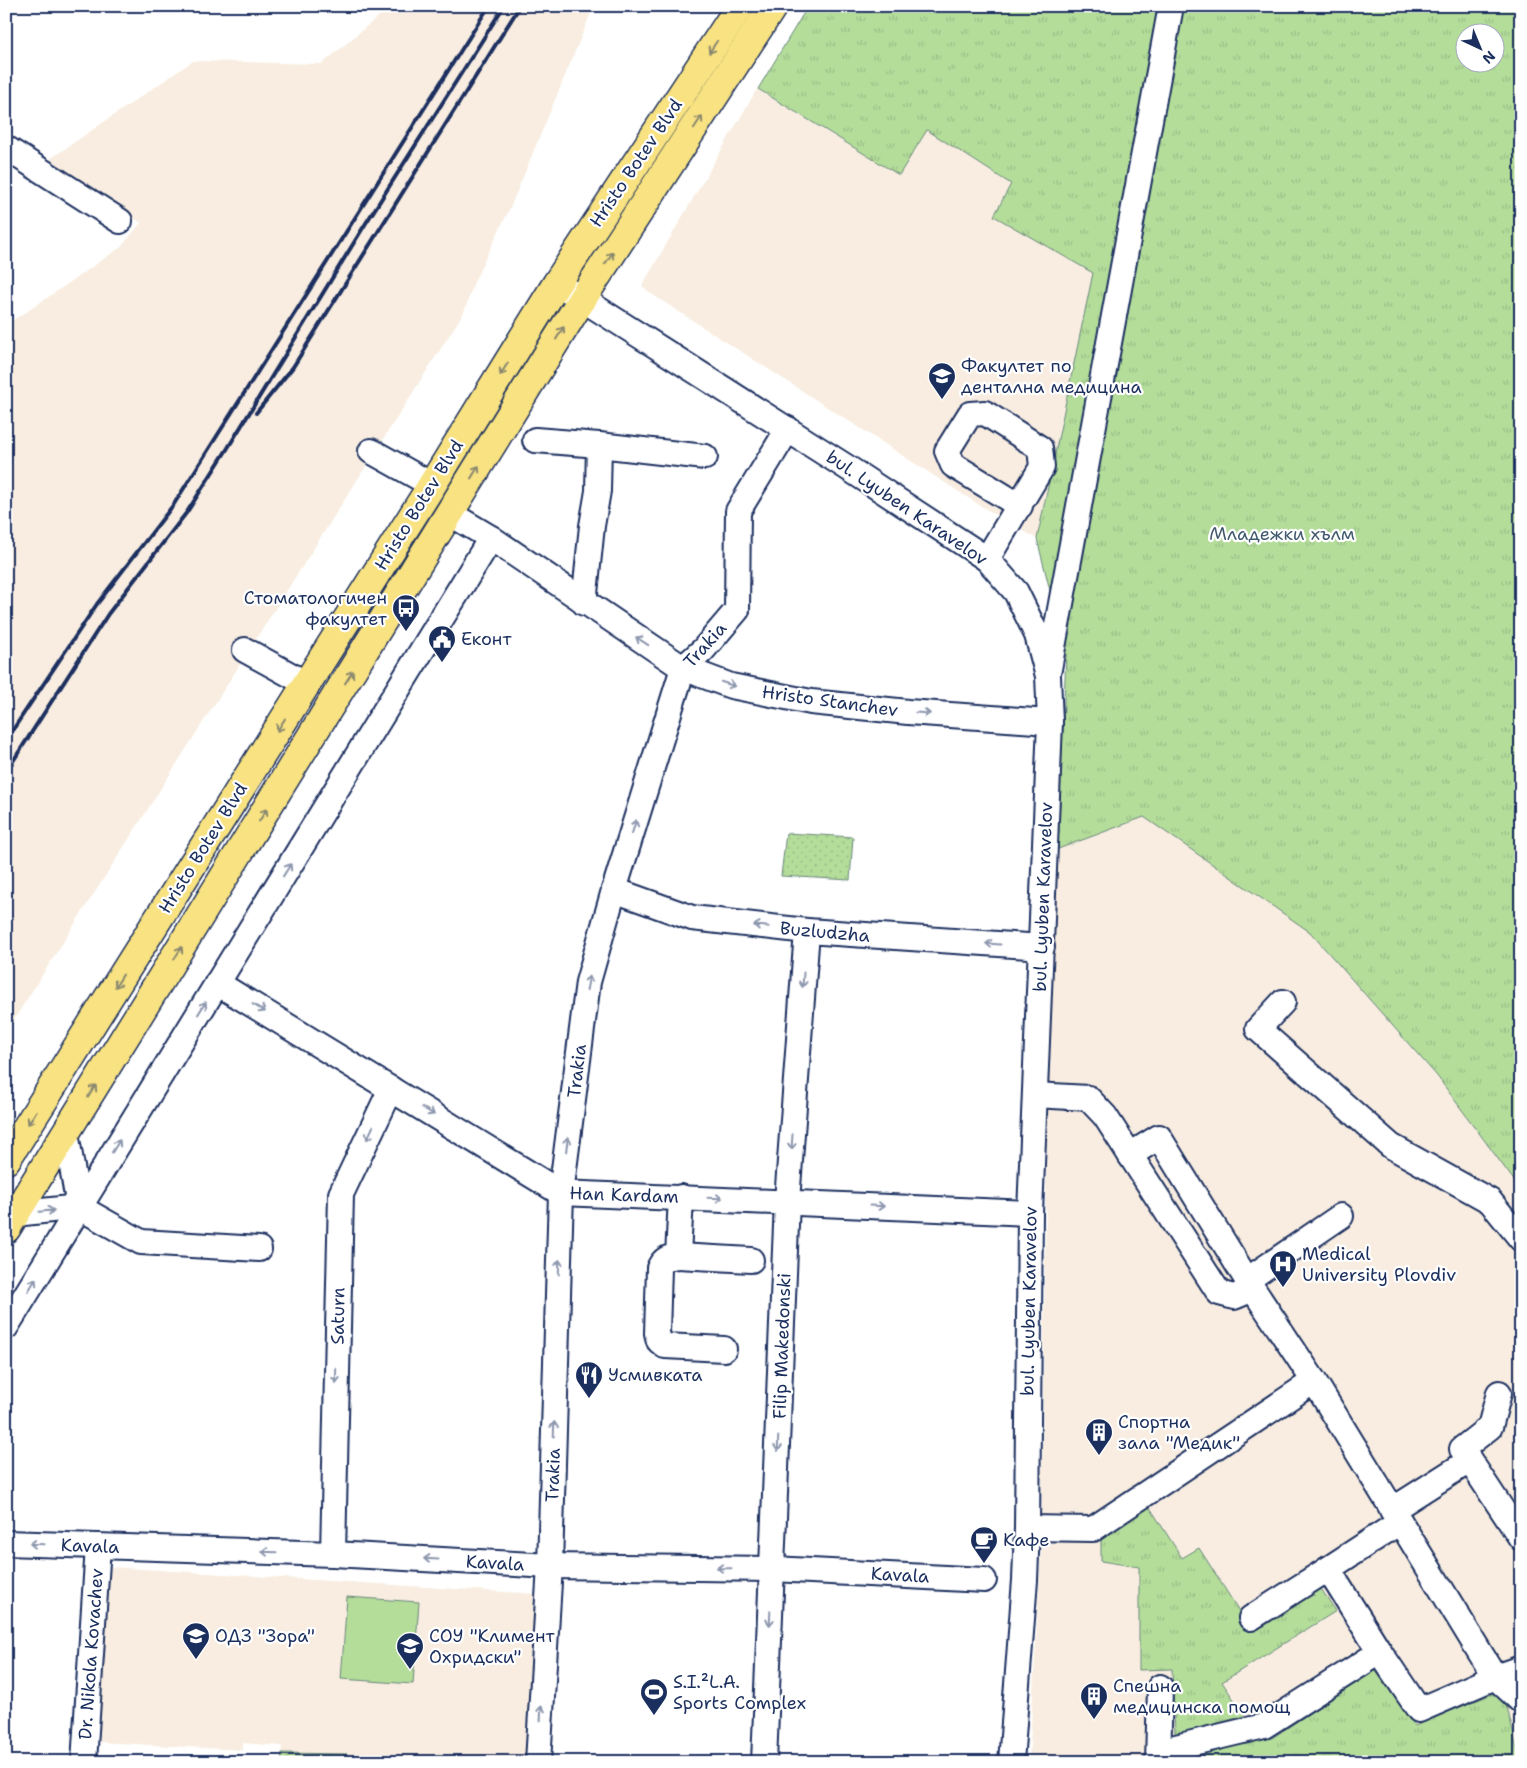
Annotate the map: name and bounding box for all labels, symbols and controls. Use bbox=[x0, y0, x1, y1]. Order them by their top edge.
north arrow bbox=[1454, 22, 1504, 72]
one-way arrow bbox=[708, 40, 718, 54]
text: N bbox=[1479, 47, 1499, 68]
street label: Hristo Botev Blvd bbox=[584, 94, 688, 232]
one-way arrow bbox=[692, 115, 703, 129]
one-way arrow bbox=[604, 252, 614, 266]
one-way arrow bbox=[556, 327, 566, 341]
place label: Факултет по дентална медицина bbox=[961, 354, 1142, 399]
one-way arrow bbox=[498, 361, 508, 375]
school or university icon: Факултет по дентална медицина bbox=[927, 361, 957, 400]
street label: Hristo Botev Blvd bbox=[369, 435, 469, 575]
street label: bul. Lyuben Karavelov bbox=[822, 445, 992, 571]
one-way arrow bbox=[470, 465, 480, 479]
park label: Младежки хълм bbox=[1209, 522, 1355, 546]
place label: Стоматологичен факултет bbox=[244, 586, 388, 631]
bus stop icon: Стоматологичен факултет bbox=[391, 593, 421, 632]
street label: Trakia bbox=[678, 617, 732, 673]
public building icon: Еконт bbox=[427, 624, 457, 663]
place label: Еконт bbox=[461, 627, 512, 651]
one-way arrow bbox=[635, 636, 649, 646]
one-way arrow bbox=[344, 670, 354, 684]
one-way arrow bbox=[720, 680, 736, 690]
street label: Hristo Stanchev bbox=[760, 680, 900, 722]
one-way arrow bbox=[915, 709, 931, 718]
one-way arrow bbox=[275, 718, 286, 732]
street label: Hristo Botev Blvd bbox=[153, 778, 253, 918]
street label: bul. Lyuben Karavelov bbox=[1028, 802, 1058, 992]
one-way arrow bbox=[258, 808, 269, 822]
one-way arrow bbox=[629, 820, 639, 836]
one-way arrow bbox=[282, 863, 292, 877]
street label: Buzludzha bbox=[779, 916, 871, 948]
one-way arrow bbox=[753, 921, 769, 931]
one-way arrow bbox=[985, 939, 1001, 948]
one-way arrow bbox=[173, 947, 183, 961]
one-way arrow bbox=[799, 971, 808, 987]
one-way arrow bbox=[114, 973, 124, 987]
one-way arrow bbox=[584, 976, 594, 992]
one-way arrow bbox=[196, 1001, 207, 1015]
one-way arrow bbox=[251, 1003, 265, 1013]
street label: Trakia bbox=[562, 1043, 592, 1099]
one-way arrow bbox=[87, 1085, 97, 1099]
one-way arrow bbox=[420, 1106, 434, 1116]
one-way arrow bbox=[27, 1111, 37, 1125]
one-way arrow bbox=[365, 1125, 375, 1140]
one-way arrow bbox=[787, 1133, 796, 1149]
one-way arrow bbox=[562, 1137, 572, 1153]
one-way arrow bbox=[112, 1140, 122, 1154]
street label: Han Kardam bbox=[569, 1181, 679, 1209]
one-way arrow bbox=[707, 1194, 723, 1203]
one-way arrow bbox=[869, 1201, 885, 1210]
one-way arrow bbox=[39, 1206, 55, 1216]
street label: bul. Lyuben Karavelov bbox=[1015, 1206, 1043, 1396]
place label: Medical University Plovdiv bbox=[1302, 1242, 1456, 1287]
hospital icon: Medical University Plovdiv bbox=[1268, 1249, 1298, 1288]
one-way arrow bbox=[554, 1259, 564, 1276]
street label: Filip Makedonski bbox=[767, 1272, 797, 1420]
one-way arrow bbox=[27, 1278, 37, 1292]
street label: Saturn bbox=[326, 1287, 350, 1345]
restaurant icon: Усмивката bbox=[574, 1360, 604, 1399]
place label: Усмивката bbox=[608, 1363, 702, 1387]
one-way arrow bbox=[331, 1368, 341, 1384]
place label: Спортна зала "Медик" bbox=[1118, 1410, 1240, 1455]
building icon: Спортна зала "Медик" bbox=[1084, 1417, 1114, 1456]
one-way arrow bbox=[549, 1422, 559, 1438]
one-way arrow bbox=[773, 1436, 782, 1452]
street label: Trakia bbox=[540, 1448, 566, 1502]
cafe icon: Кафе bbox=[969, 1525, 999, 1564]
place label: Кафе bbox=[1003, 1528, 1050, 1552]
street label: Kavala bbox=[60, 1533, 120, 1559]
one-way arrow bbox=[29, 1539, 45, 1549]
one-way arrow bbox=[261, 1547, 277, 1556]
street label: Kavala bbox=[465, 1549, 525, 1577]
one-way arrow bbox=[424, 1555, 440, 1564]
street label: Kavala bbox=[870, 1561, 930, 1589]
one-way arrow bbox=[716, 1563, 732, 1573]
street label: Dr. Nikola Kovachev bbox=[73, 1568, 109, 1740]
one-way arrow bbox=[766, 1609, 775, 1625]
school or university icon: ОДЗ "Зора" bbox=[181, 1621, 211, 1660]
place label: ОДЗ "Зора" bbox=[215, 1624, 315, 1648]
place label: СОУ "Климент Охридски" bbox=[429, 1624, 555, 1669]
school or university icon: СОУ "Климент Охридски" bbox=[395, 1631, 425, 1670]
place label: S.I.²L.A. Sports Complex bbox=[673, 1670, 806, 1715]
place label: Спешна медицинска помощ bbox=[1113, 1674, 1290, 1719]
sports icon: S.I.²L.A. Sports Complex bbox=[639, 1677, 669, 1716]
building icon: Спешна медицинска помощ bbox=[1079, 1681, 1109, 1720]
one-way arrow bbox=[536, 1705, 545, 1721]

